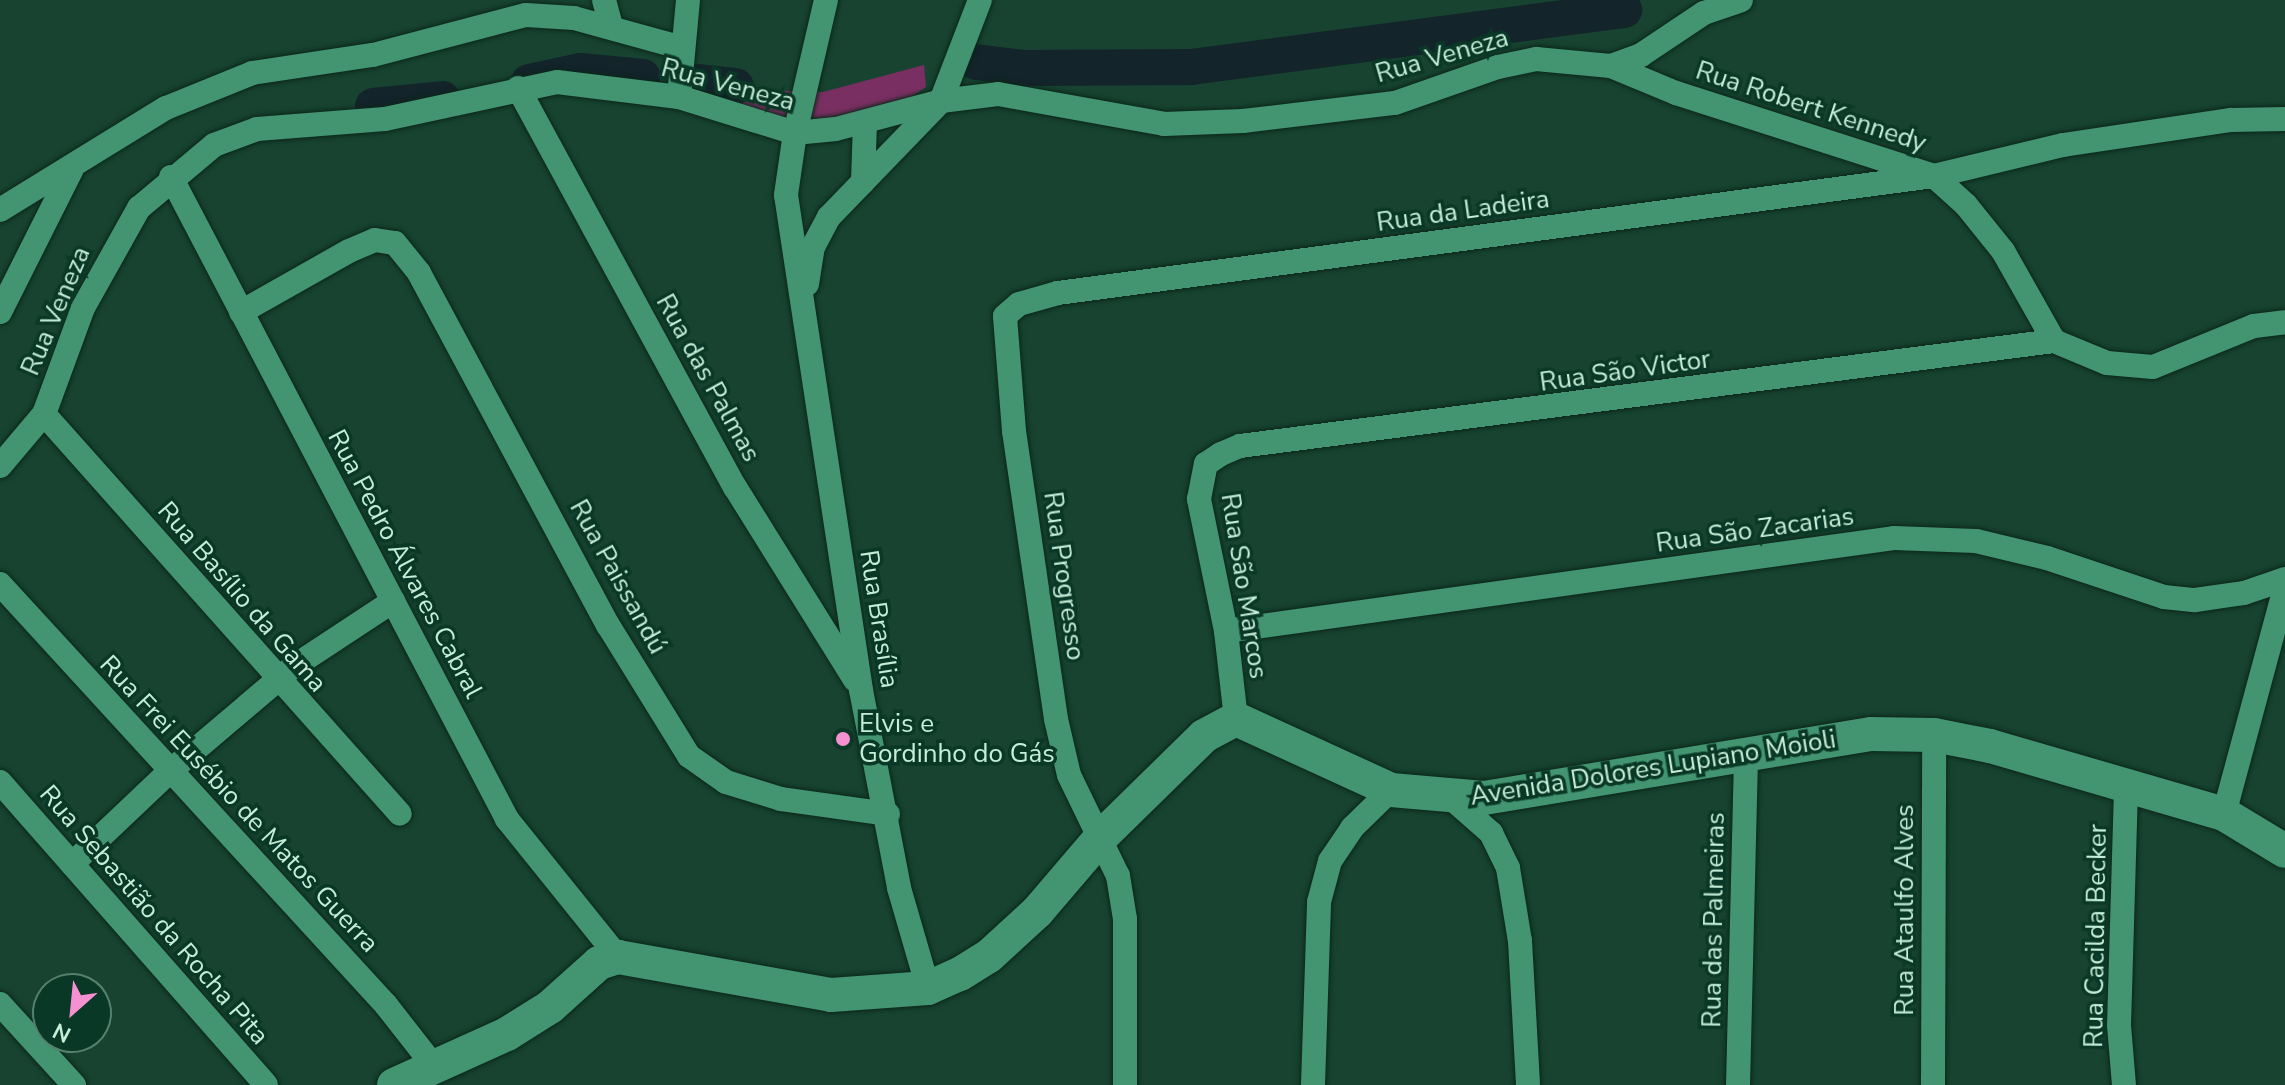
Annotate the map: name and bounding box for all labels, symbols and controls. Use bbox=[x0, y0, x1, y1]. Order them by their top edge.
street label: Rua Veneza bbox=[1372, 22, 1512, 90]
street label: Rua Veneza bbox=[658, 52, 798, 118]
street label: Rua Robert Kennedy bbox=[1692, 55, 1930, 159]
street label: Rua da Ladeira bbox=[1375, 183, 1551, 239]
street label: Rua Veneza bbox=[15, 242, 97, 380]
street label: Rua das Palmas bbox=[649, 289, 767, 467]
street label: Rua São Victor bbox=[1538, 344, 1712, 398]
street label: Rua Pedro Álvares Cabral bbox=[321, 424, 489, 704]
street label: Rua Progresso bbox=[1037, 490, 1091, 662]
street label: Rua São Marcos bbox=[1214, 491, 1274, 681]
street label: Rua Paissandú bbox=[563, 494, 673, 660]
street label: Rua Basílio da Gama bbox=[151, 495, 333, 699]
street label: Rua São Zacarias bbox=[1654, 501, 1856, 559]
street label: Rua Brasília bbox=[853, 548, 905, 690]
street label: Rua Frei Eusébio de Matos Guerra bbox=[93, 649, 385, 959]
place label: Elvis e Gordinho do Gás bbox=[859, 708, 1055, 770]
street label: Avenida Dolores Lupiano Moioli bbox=[1468, 724, 1838, 812]
marker: Elvis e Gordinho do Gás bbox=[834, 730, 852, 748]
street label: Rua Sebastião da Rocha Pita bbox=[33, 779, 275, 1051]
street label: Rua Ataulfo Alves bbox=[1889, 804, 1921, 1016]
street label: Rua das Palmeiras bbox=[1697, 812, 1731, 1028]
street label: Rua Cacilda Becker bbox=[2078, 824, 2114, 1048]
north arrow bbox=[32, 973, 112, 1053]
text: N bbox=[48, 1015, 76, 1050]

